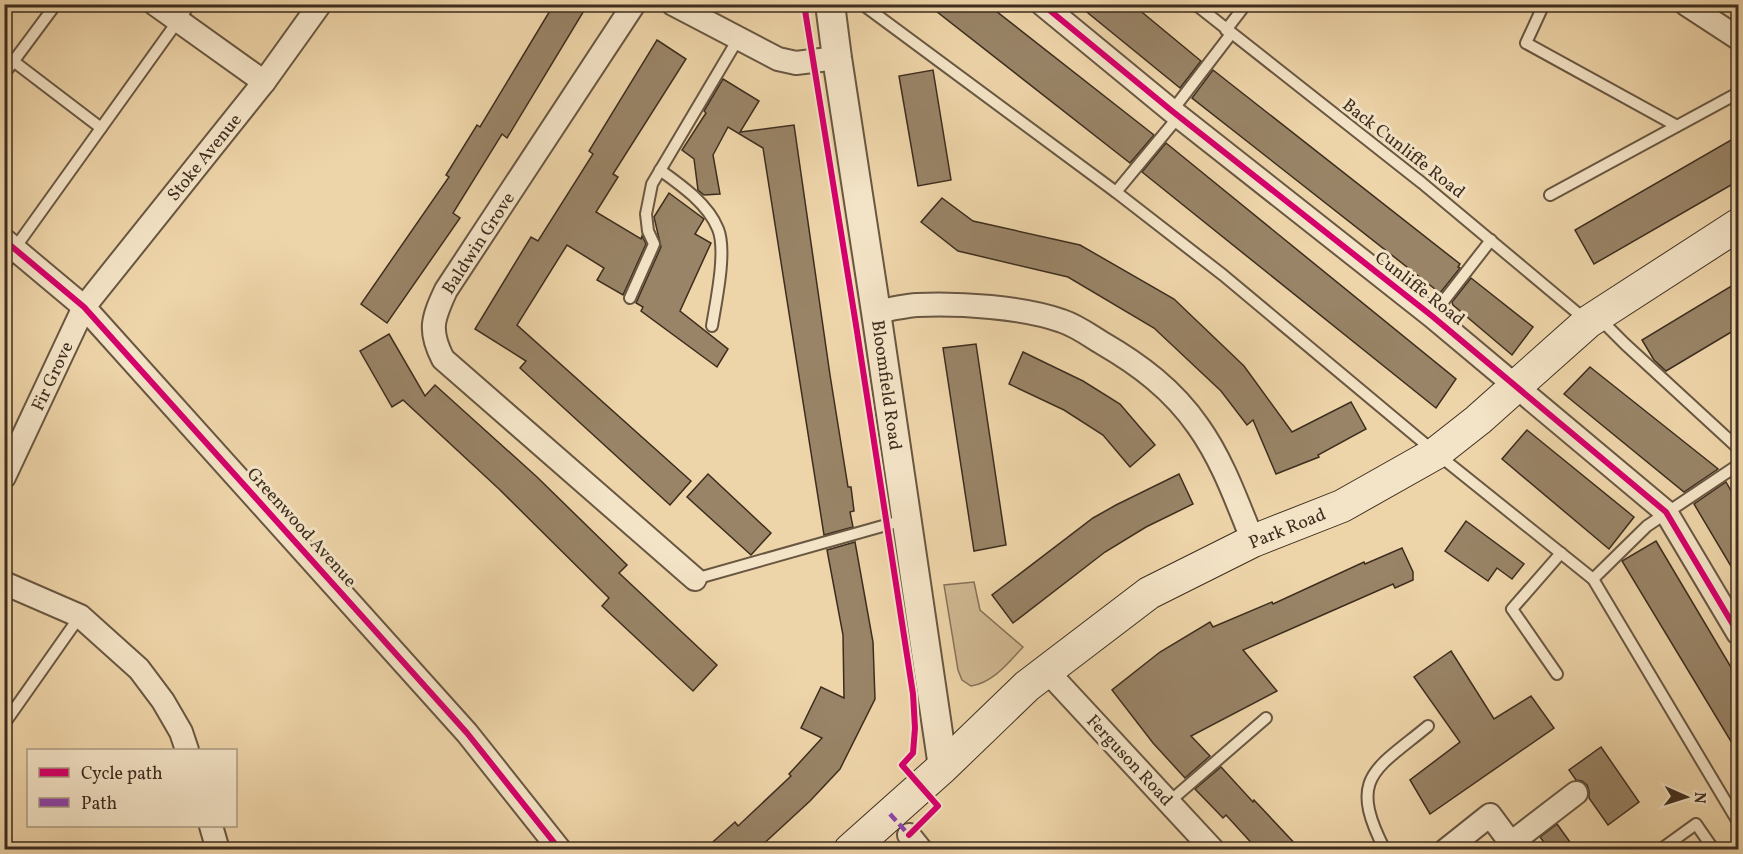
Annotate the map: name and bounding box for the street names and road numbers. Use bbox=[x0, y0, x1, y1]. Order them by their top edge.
street label: Back Cunliffe Road bbox=[1337, 93, 1470, 205]
street label: Stoke Avenue bbox=[162, 109, 248, 207]
street label: Baldwin Grove bbox=[437, 188, 522, 300]
street label: Cunliffe Road bbox=[1369, 246, 1469, 332]
street label: Bloomfield Road bbox=[864, 318, 907, 452]
street label: Fir Grove bbox=[26, 338, 80, 415]
street label: Greenwood Avenue bbox=[240, 463, 361, 593]
street label: Park Road bbox=[1245, 503, 1330, 556]
street label: Ferguson Road bbox=[1080, 710, 1178, 812]

